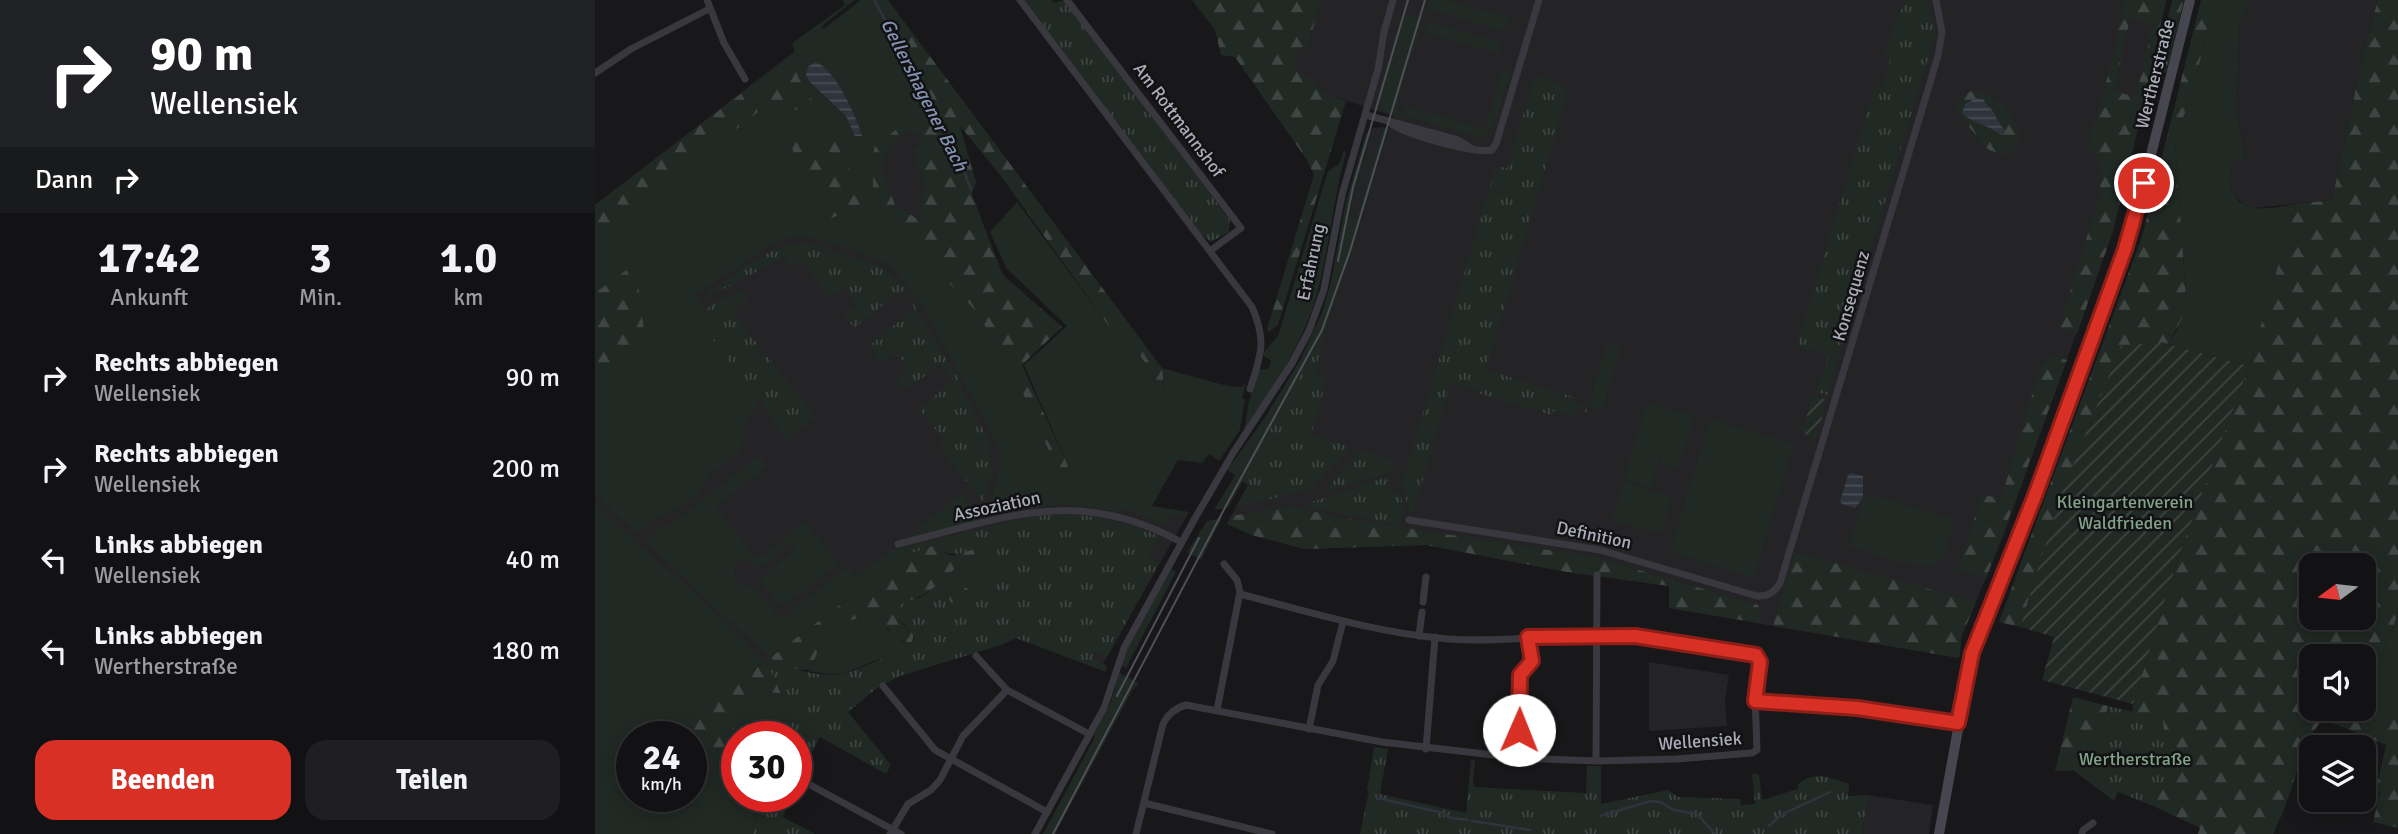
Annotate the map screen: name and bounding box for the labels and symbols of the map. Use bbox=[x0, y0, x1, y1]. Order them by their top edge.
water label: Gellershagener Bach bbox=[875, 15, 973, 176]
street label: Wertherstraße bbox=[2131, 17, 2179, 131]
street label: Am Rottmannshof bbox=[1129, 58, 1230, 182]
pin bbox=[2114, 153, 2174, 213]
street label: Erfahrung bbox=[1292, 222, 1330, 302]
street label: Konsequenz bbox=[1828, 248, 1874, 344]
street label: Assoziation bbox=[952, 486, 1042, 526]
park label: Kleingartenverein Waldfrieden bbox=[2057, 491, 2193, 534]
street label: Definition bbox=[1554, 516, 1634, 554]
north arrow bbox=[2299, 553, 2377, 630]
position arrow bbox=[1482, 693, 1556, 767]
speed limit sign: 30 bbox=[721, 721, 812, 812]
street label: Wellensiek bbox=[1658, 727, 1742, 755]
park label: Wertherstraße bbox=[2079, 748, 2191, 770]

